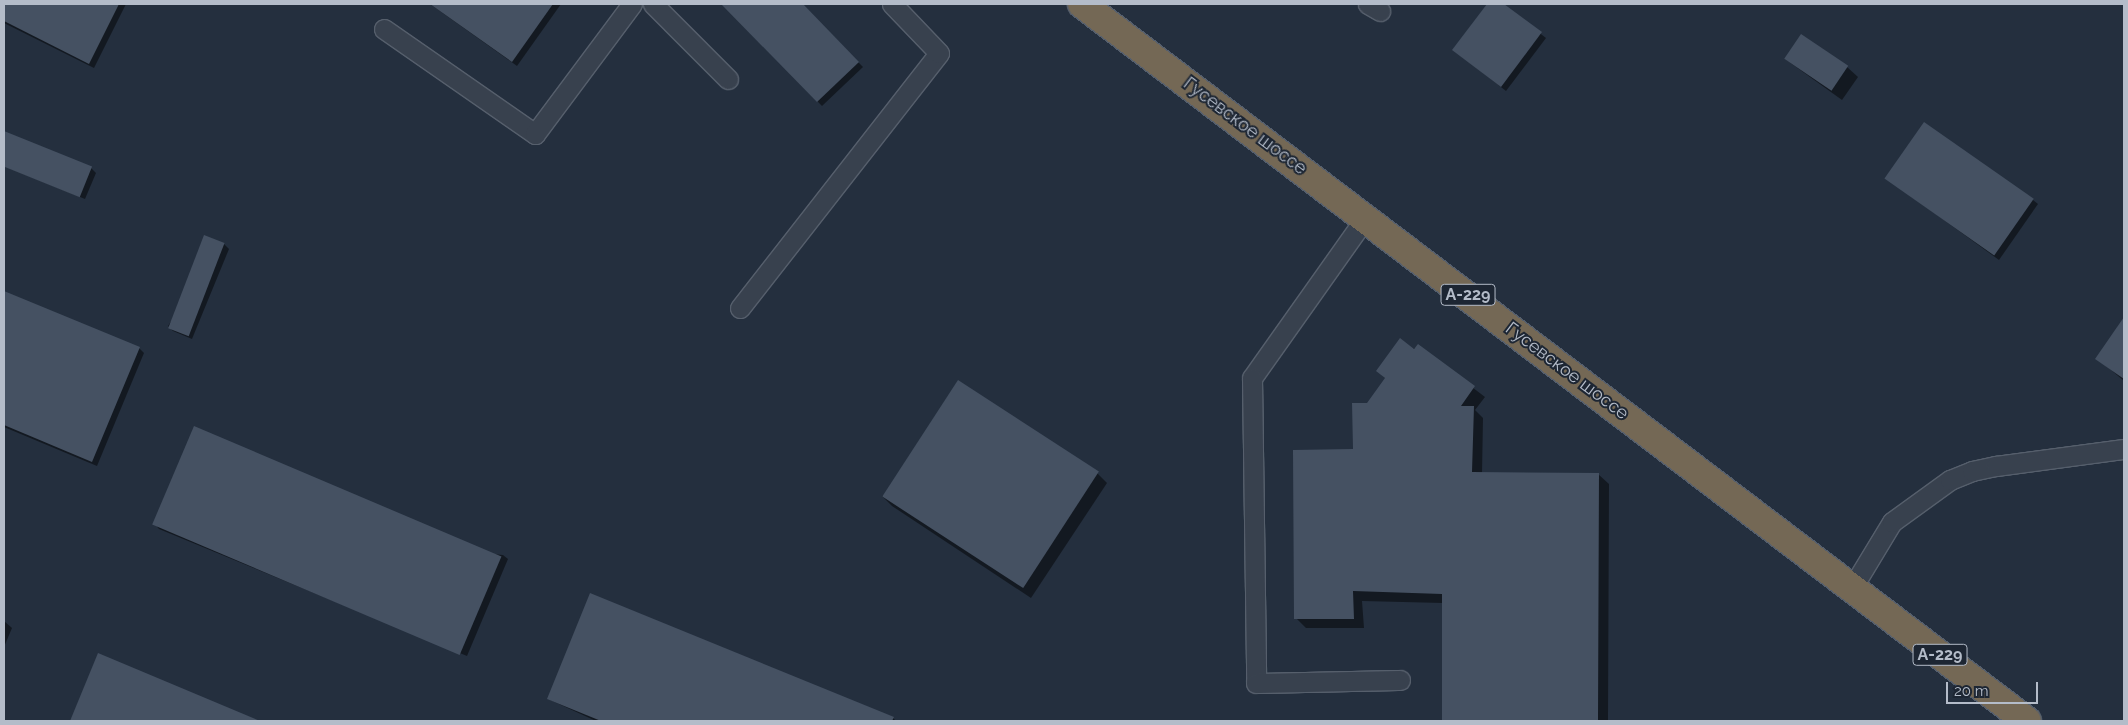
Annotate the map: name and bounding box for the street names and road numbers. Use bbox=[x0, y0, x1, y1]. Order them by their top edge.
street label: Гусевское шоссе bbox=[1179, 73, 1311, 179]
road number: А-229 bbox=[1440, 282, 1496, 308]
street label: Гусевское шоссе bbox=[1501, 318, 1633, 424]
road number: А-229 bbox=[1912, 642, 1968, 668]

